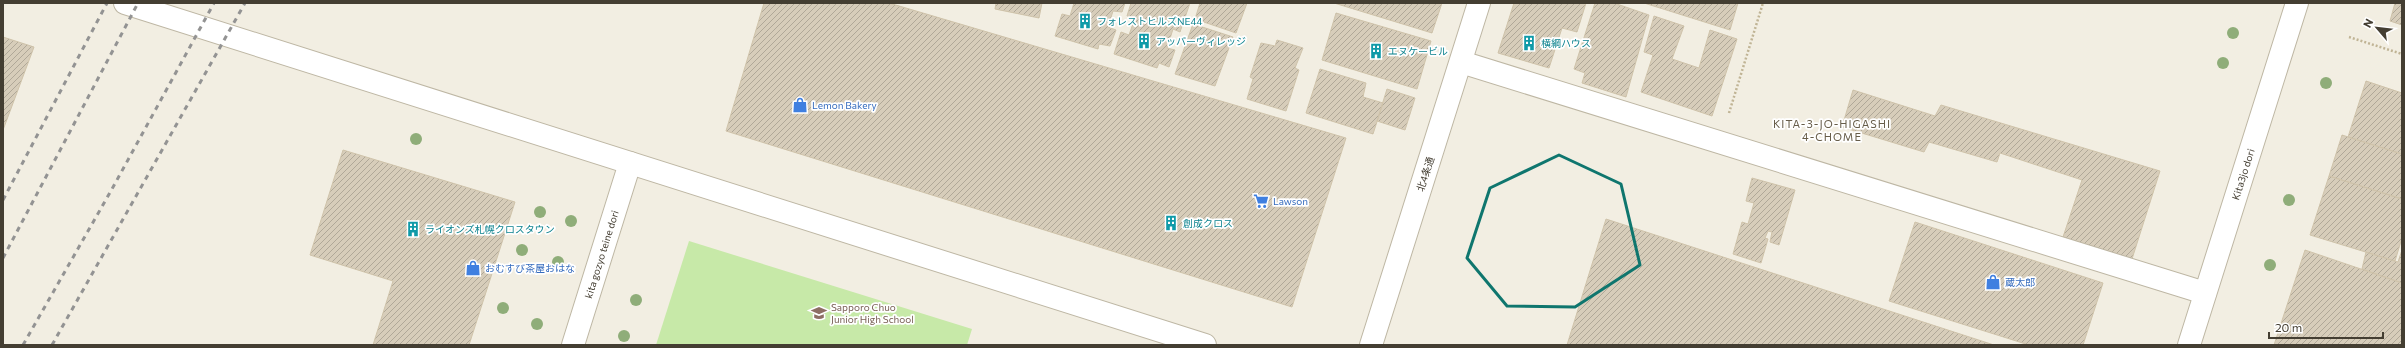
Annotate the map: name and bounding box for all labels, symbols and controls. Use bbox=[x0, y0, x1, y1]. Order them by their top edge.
north arrow bbox=[2357, 8, 2397, 48]
building icon: フォレストヒルズNE44 bbox=[1076, 12, 1094, 30]
place label: フォレストヒルズNE44 bbox=[1097, 15, 1202, 27]
text: N bbox=[2360, 16, 2375, 30]
building icon: アッパーヴィレッジ bbox=[1135, 32, 1153, 50]
building icon: 横綱ハウス bbox=[1520, 34, 1538, 52]
place label: アッパーヴィレッジ bbox=[1156, 35, 1246, 47]
place label: 横綱ハウス bbox=[1541, 37, 1591, 49]
building icon: エヌケービル bbox=[1367, 42, 1385, 60]
place label: エヌケービル bbox=[1388, 45, 1448, 57]
shop icon: Lemon Bakery bbox=[791, 96, 809, 114]
place label: Lemon Bakery bbox=[812, 99, 877, 111]
district label: KITA-3-JO-HIGASHI 4-CHOME bbox=[1773, 117, 1891, 143]
street label: Kita3jo dori bbox=[2229, 147, 2257, 201]
street label: 北4条通 bbox=[1414, 155, 1436, 193]
supermarket icon: Lawson bbox=[1252, 192, 1270, 210]
place label: Lawson bbox=[1273, 195, 1308, 207]
street label: kita gozyo teine dori bbox=[582, 209, 621, 300]
building icon: 創成クロス bbox=[1162, 214, 1180, 232]
place label: 創成クロス bbox=[1183, 217, 1233, 229]
building icon: ライオンズ札幌クロスタウン bbox=[404, 220, 422, 238]
place label: ライオンズ札幌クロスタウン bbox=[425, 223, 555, 235]
shop icon: おむすび茶屋おはな bbox=[464, 259, 482, 277]
place label: おむすび茶屋おはな bbox=[485, 262, 575, 274]
shop icon: 蔵太郎 bbox=[1984, 273, 2002, 291]
place label: 蔵太郎 bbox=[2005, 276, 2035, 288]
place label: Sapporo Chuo Junior High School bbox=[831, 301, 914, 325]
school or university icon: Sapporo Chuo Junior High School bbox=[810, 304, 828, 322]
scale bar bbox=[2269, 314, 2383, 340]
text: 20 m bbox=[2275, 320, 2302, 334]

